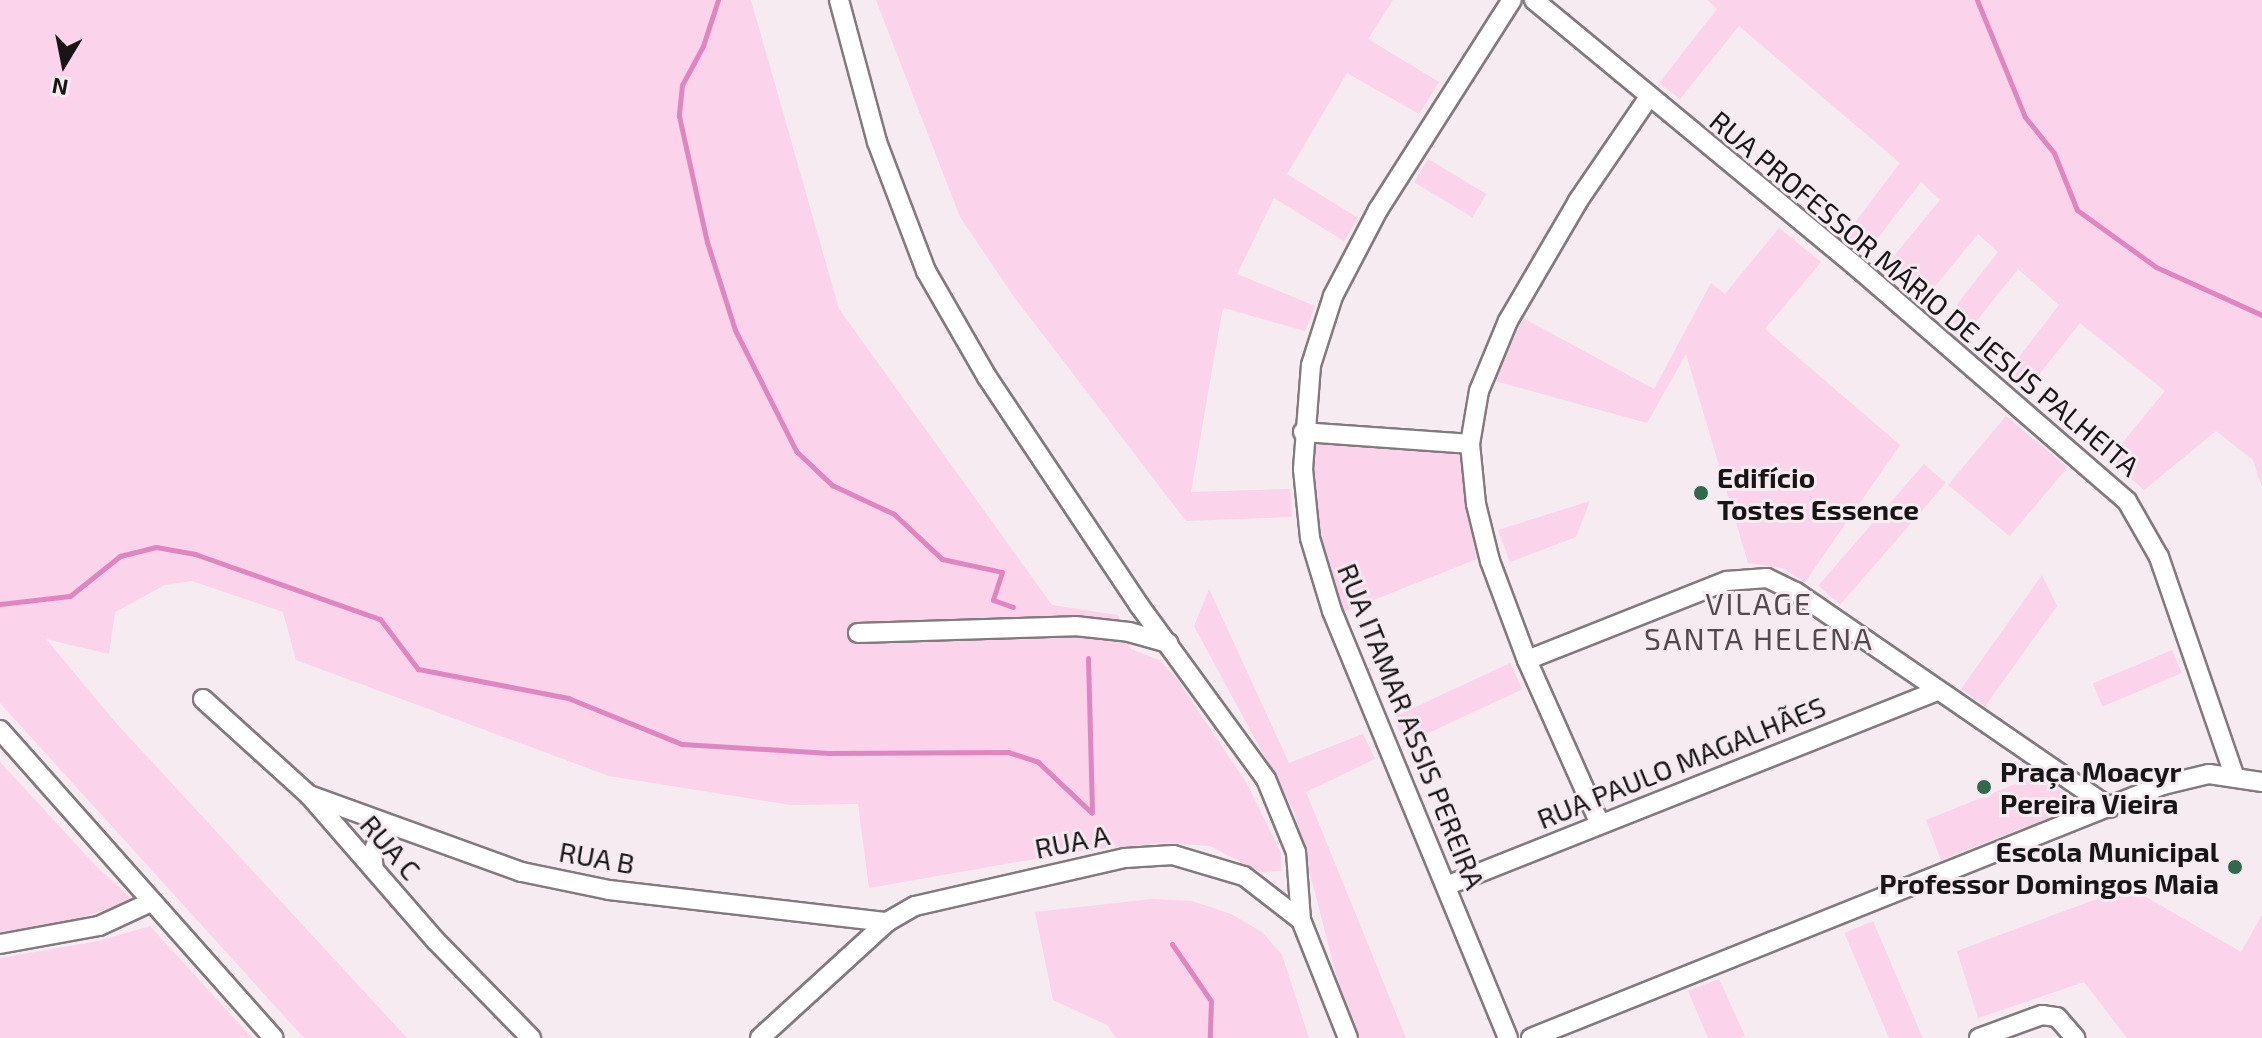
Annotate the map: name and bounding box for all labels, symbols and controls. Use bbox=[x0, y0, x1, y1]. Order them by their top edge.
north arrow bbox=[24, 24, 104, 104]
text: N bbox=[50, 73, 70, 102]
street label: RUA PROFESSOR MÁRIO DE JESUS PALHEITA bbox=[1703, 103, 2147, 483]
place label: Edifício Tostes Essence bbox=[1717, 460, 1919, 526]
marker: Edifício Tostes Essence bbox=[1692, 484, 1710, 502]
street label: RUA ITAMAR ASSIS PEREIRA bbox=[1331, 558, 1493, 894]
district label: VILAGE SANTA HELENA bbox=[1644, 585, 1874, 656]
street label: RUA PAULO MAGALHÃES bbox=[1532, 689, 1830, 835]
place label: Praça Moacyr Pereira Vieira bbox=[2000, 754, 2182, 820]
marker: Praça Moacyr Pereira Vieira bbox=[1975, 778, 1993, 796]
street label: RUA C bbox=[354, 808, 428, 886]
street label: RUA A bbox=[1031, 817, 1113, 865]
street label: RUA B bbox=[556, 834, 638, 880]
place label: Escola Municipal Professor Domingos Maia bbox=[1879, 834, 2219, 900]
marker: Escola Municipal Professor Domingos Maia bbox=[2226, 858, 2244, 876]

